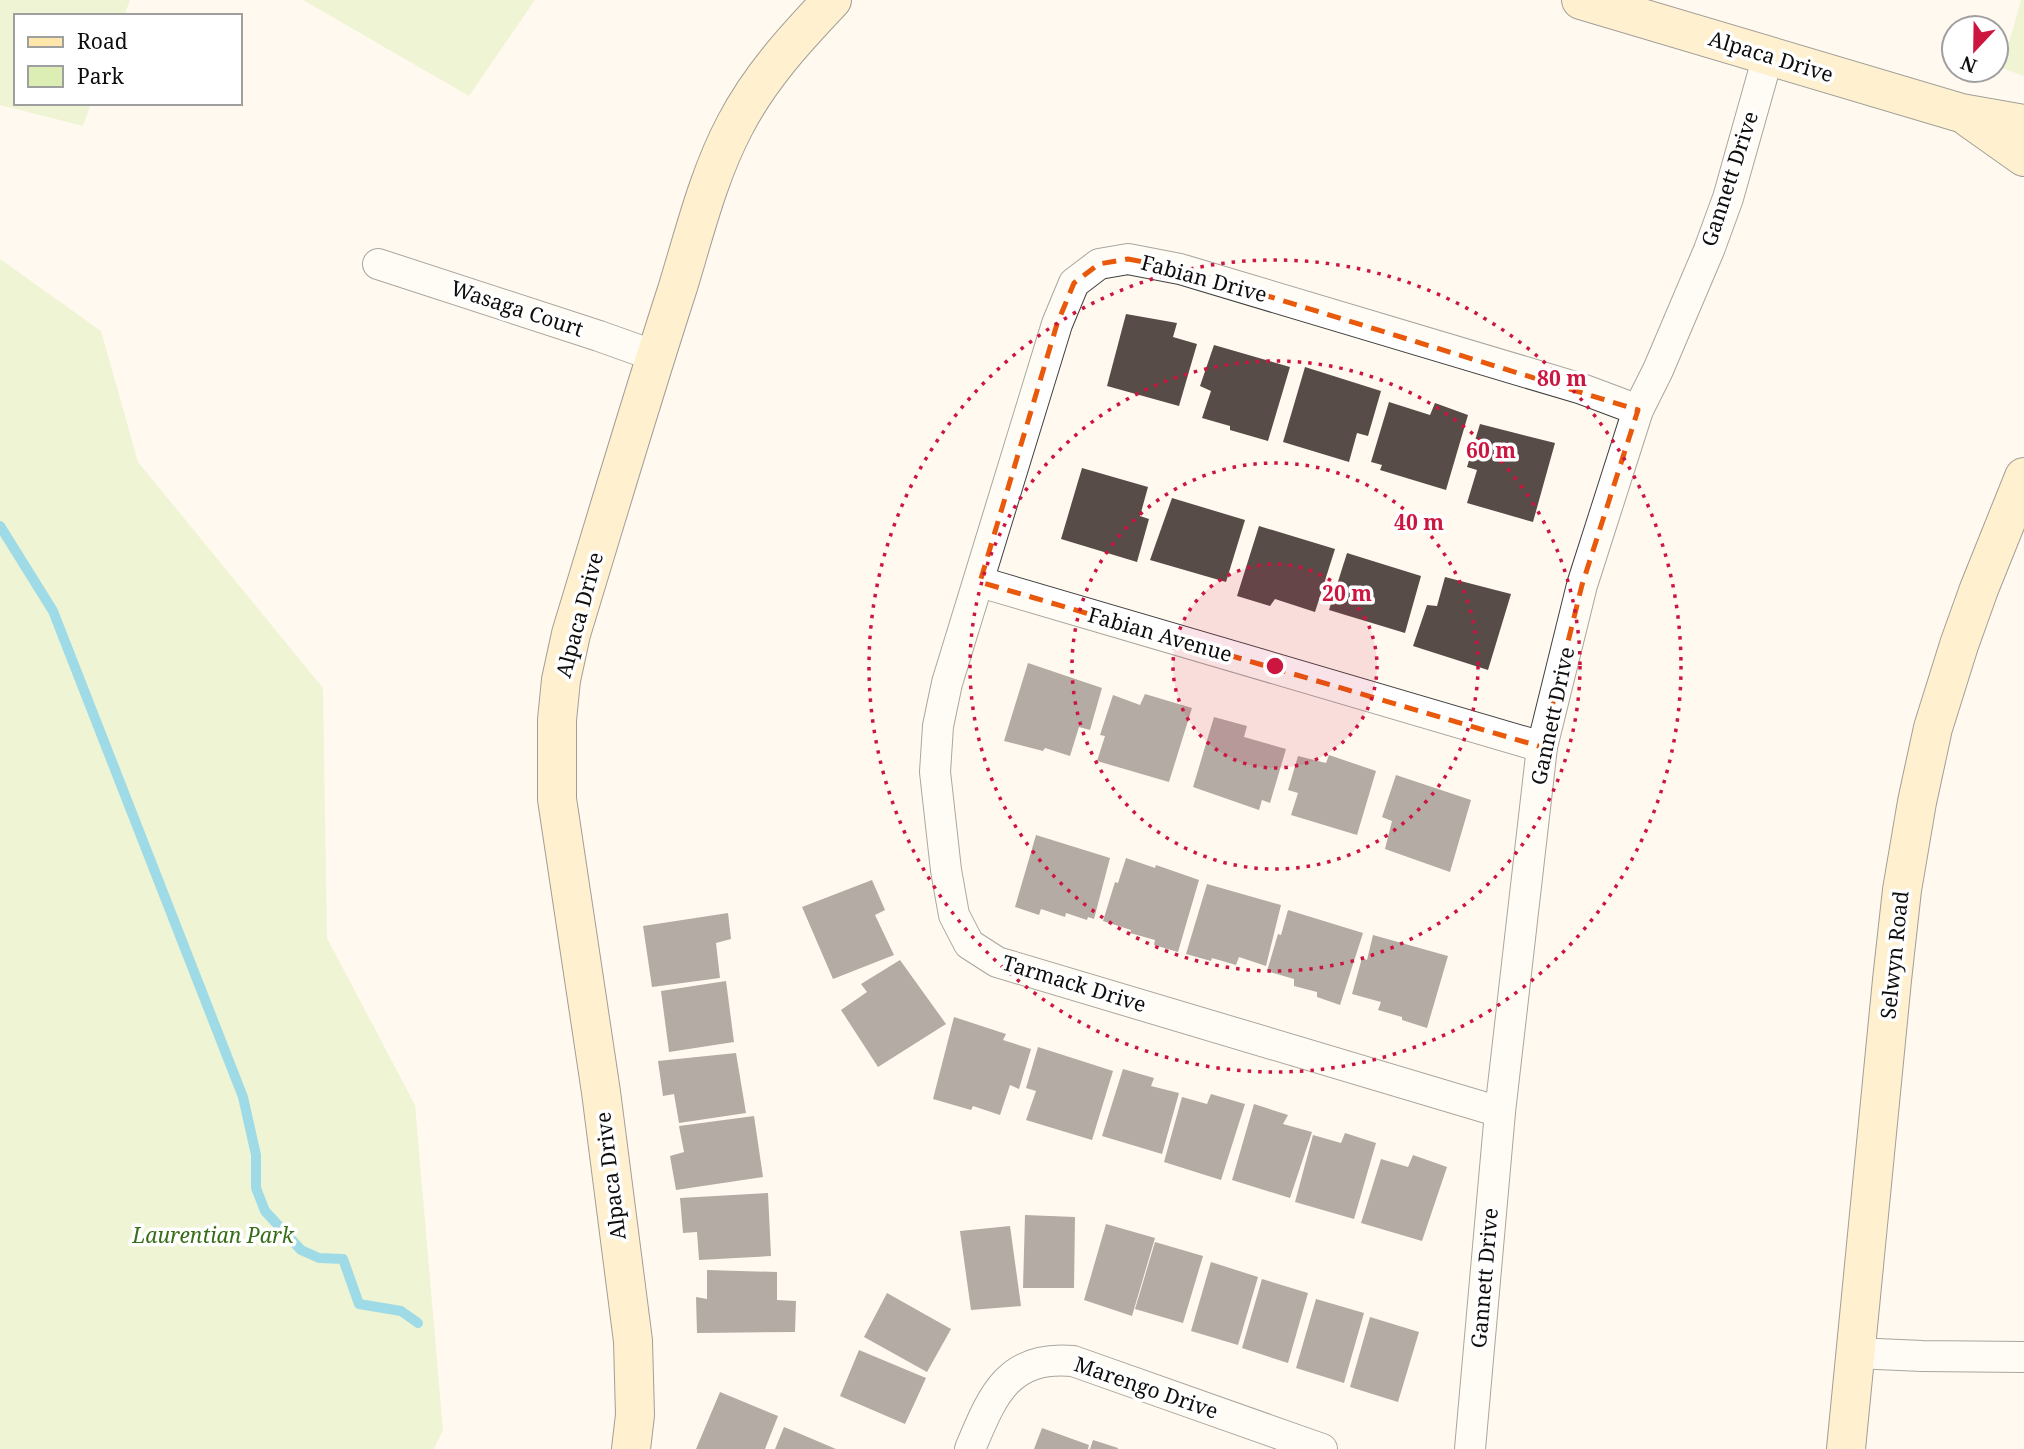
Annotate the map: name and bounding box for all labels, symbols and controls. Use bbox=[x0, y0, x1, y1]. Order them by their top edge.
legend bbox=[14, 14, 242, 105]
north arrow bbox=[1940, 14, 2010, 84]
street label: Alpaca Drive bbox=[1706, 24, 1837, 88]
text: Road bbox=[77, 27, 128, 55]
text: N bbox=[1957, 50, 1980, 80]
text: Park bbox=[77, 62, 124, 90]
street label: Gannett Drive bbox=[1694, 107, 1764, 250]
street label: Fabian Drive bbox=[1138, 248, 1270, 308]
street label: Wasaga Court bbox=[447, 273, 587, 343]
text: 80 m bbox=[1537, 364, 1587, 392]
text: 60 m bbox=[1466, 436, 1516, 464]
text: 40 m bbox=[1394, 508, 1444, 536]
street label: Alpaca Drive bbox=[549, 549, 609, 681]
text: 20 m bbox=[1322, 579, 1372, 607]
street label: Fabian Avenue bbox=[1085, 600, 1236, 668]
street label: Gannett Drive bbox=[1524, 644, 1580, 788]
centre of rings bbox=[1263, 654, 1287, 678]
street label: Selwyn Road bbox=[1873, 889, 1915, 1020]
street label: Tarmack Drive bbox=[999, 948, 1150, 1018]
street label: Alpaca Drive bbox=[588, 1110, 632, 1242]
street label: Gannett Drive bbox=[1464, 1207, 1504, 1349]
park label: Laurentian Park bbox=[131, 1221, 295, 1249]
street label: Marengo Drive bbox=[1071, 1349, 1222, 1425]

